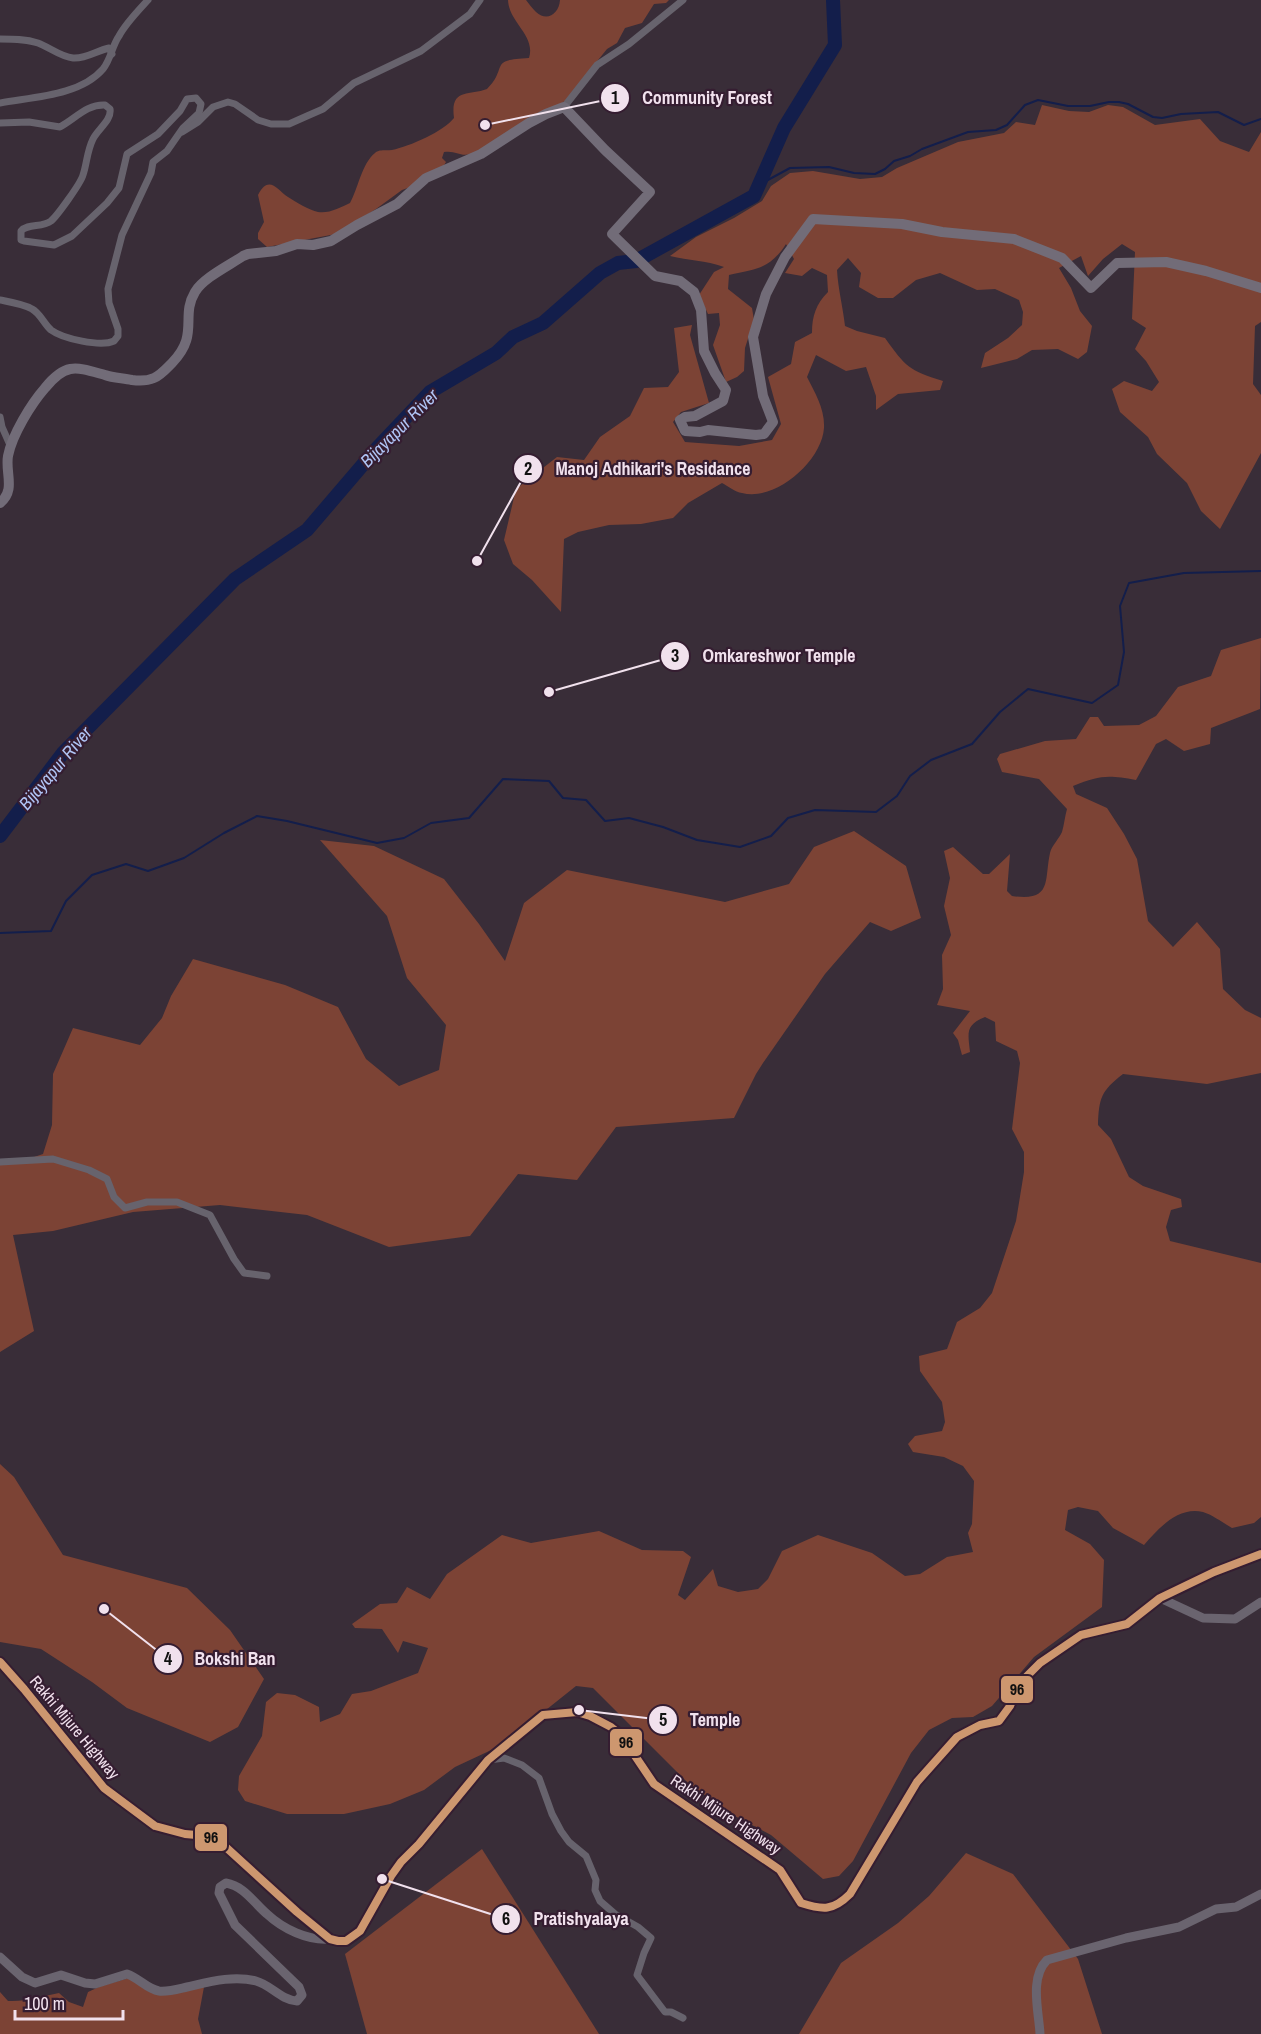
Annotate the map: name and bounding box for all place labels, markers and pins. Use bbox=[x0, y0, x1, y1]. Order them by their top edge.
callout: Community Forest bbox=[600, 80, 784, 116]
callout: Manoj Adhikari's Residance bbox=[513, 451, 763, 487]
callout: Omkareshwor Temple bbox=[660, 638, 868, 674]
callout: Bokshi Ban bbox=[153, 1641, 288, 1677]
callout: Temple bbox=[648, 1702, 752, 1738]
callout: Pratishyalaya bbox=[491, 1901, 640, 1937]

